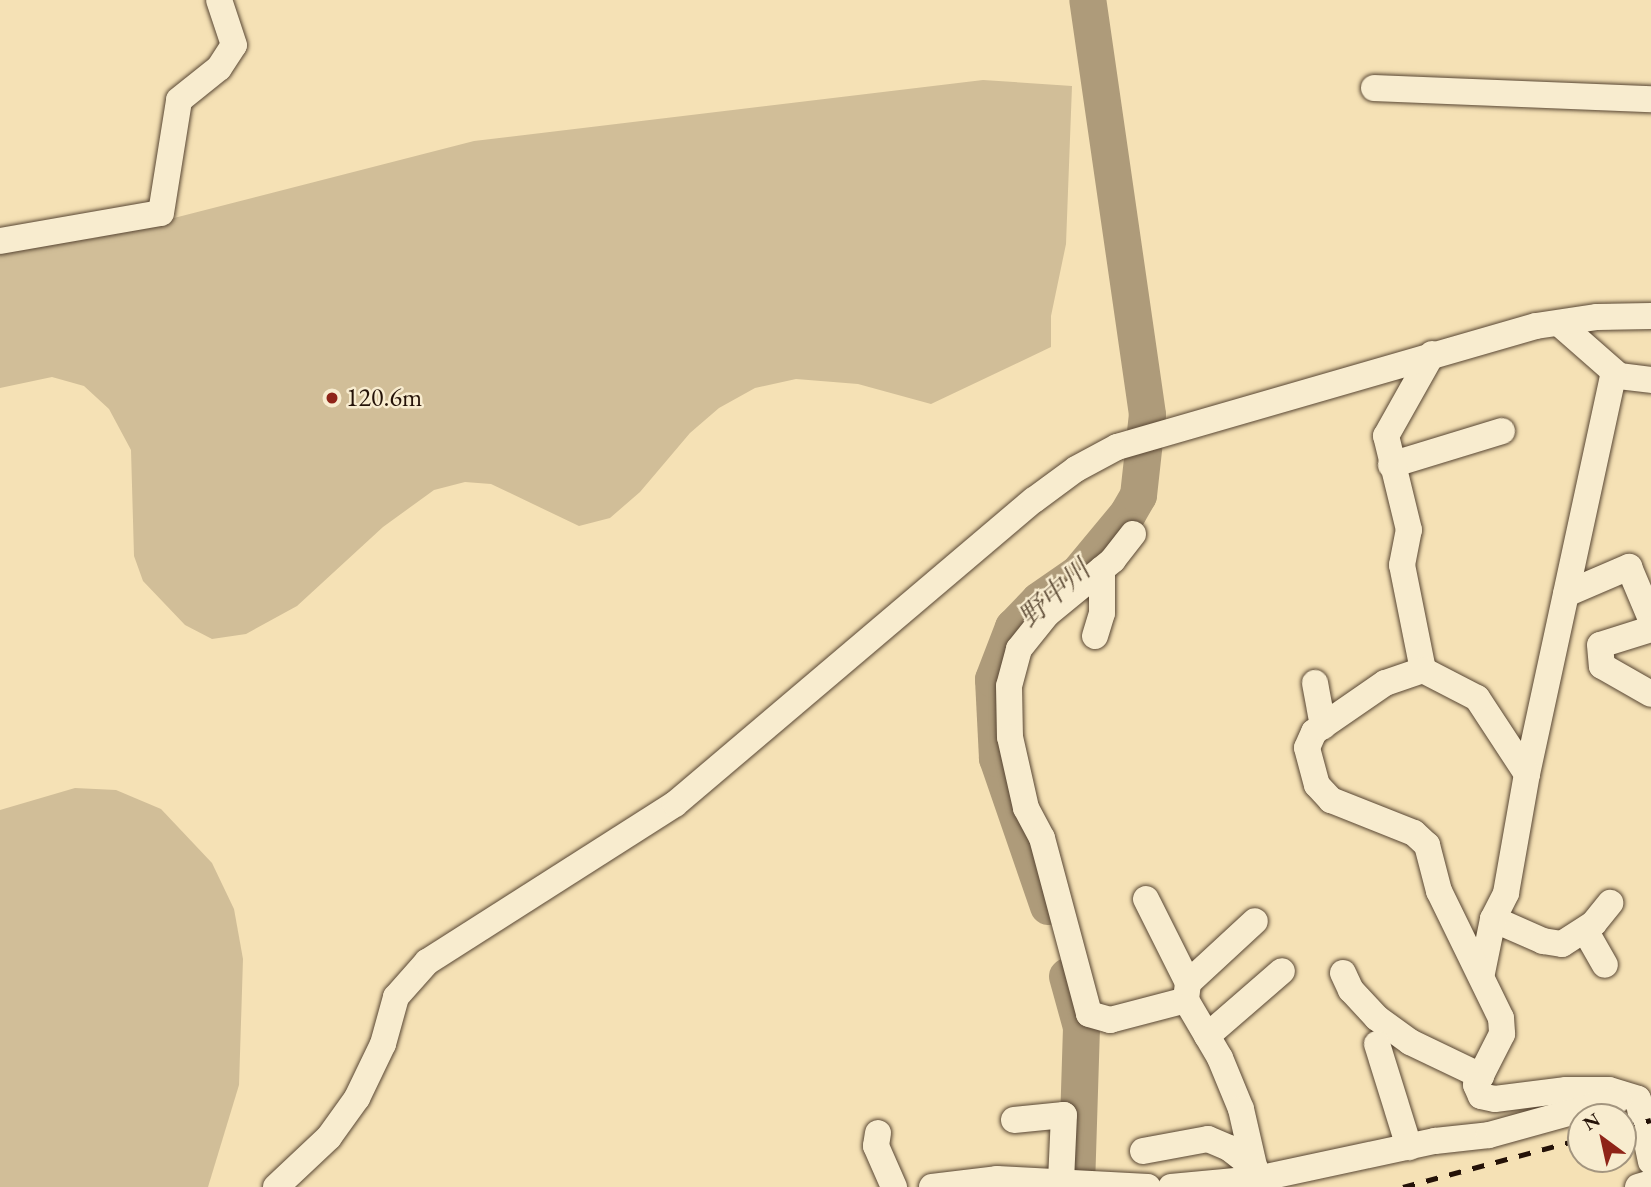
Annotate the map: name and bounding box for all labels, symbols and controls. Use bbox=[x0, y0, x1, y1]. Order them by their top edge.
place label: 120.6m bbox=[346, 382, 422, 414]
marker: 120.6m bbox=[324, 390, 340, 406]
water label: 野中川 bbox=[1012, 552, 1096, 634]
north arrow bbox=[1567, 1103, 1637, 1173]
text: N bbox=[1578, 1107, 1605, 1136]

